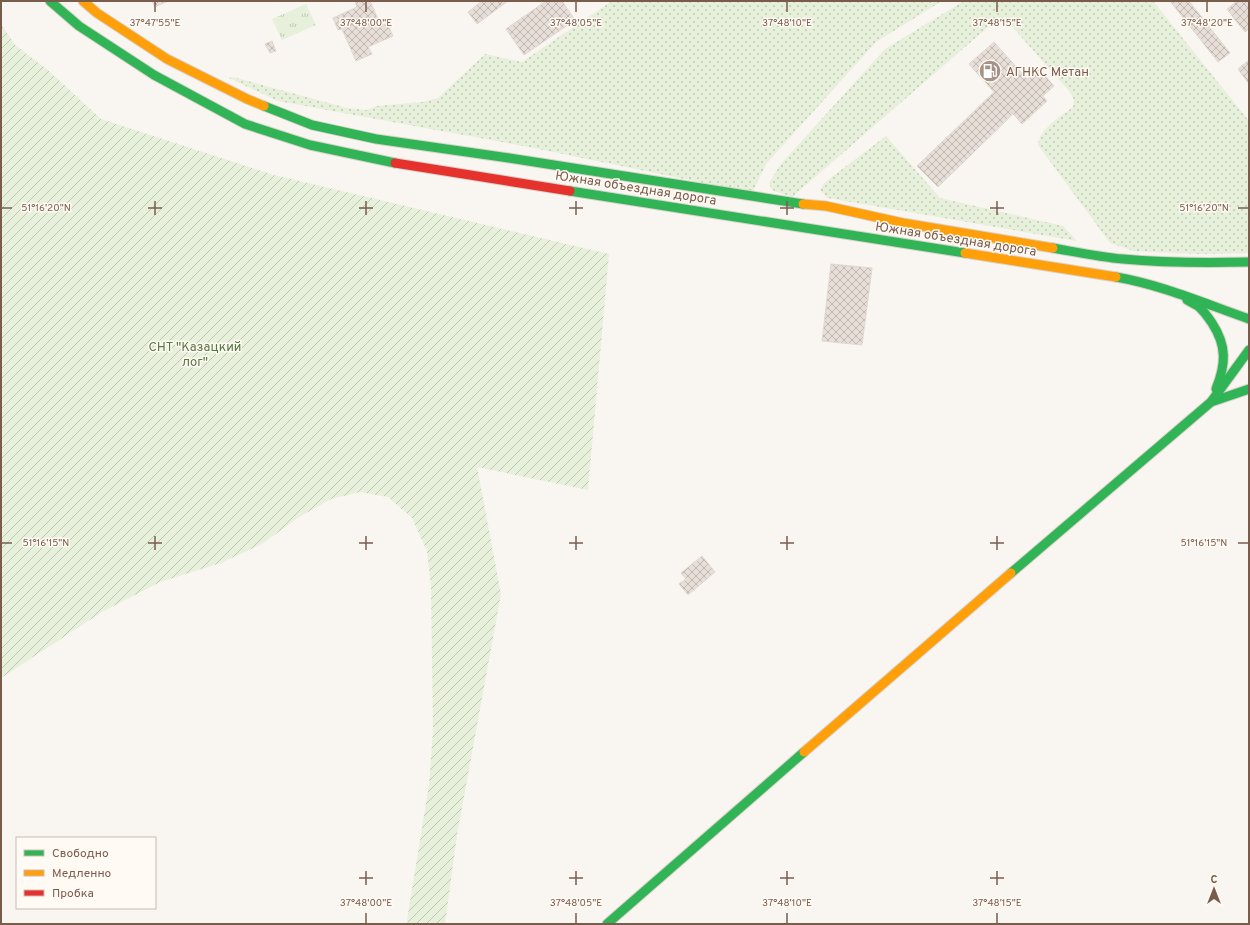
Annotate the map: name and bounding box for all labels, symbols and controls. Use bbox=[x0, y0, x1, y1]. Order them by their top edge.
text: 37°47'55"E bbox=[129, 17, 181, 30]
text: 37°48'00"E bbox=[340, 17, 392, 30]
text: 37°48'05"E bbox=[550, 17, 602, 30]
text: 37°48'10"E bbox=[762, 17, 812, 30]
text: 37°48'15"E bbox=[972, 17, 1022, 30]
text: 37°48'20"E bbox=[1181, 17, 1233, 30]
fuel station icon: АГНКС Метан bbox=[977, 58, 1003, 84]
place label: АГНКС Метан bbox=[1006, 65, 1089, 81]
street label: Южная объездная дорога bbox=[554, 168, 718, 210]
text: 51°16'20"N bbox=[21, 202, 71, 215]
text: 51°16'20"N bbox=[1179, 202, 1229, 215]
street label: Южная объездная дорога bbox=[874, 219, 1038, 261]
park label: СНТ "Казацкий лог" bbox=[149, 340, 242, 371]
text: 51°16'15"N bbox=[23, 537, 69, 550]
text: 51°16'15"N bbox=[1181, 537, 1227, 550]
legend bbox=[16, 837, 156, 909]
text: Свободно bbox=[52, 846, 109, 862]
text: Медленно bbox=[52, 866, 112, 882]
north arrow bbox=[1194, 869, 1234, 909]
text: С bbox=[1210, 873, 1218, 887]
text: Пробка bbox=[52, 886, 94, 902]
text: 37°48'00"E bbox=[340, 897, 392, 910]
text: 37°48'05"E bbox=[550, 897, 602, 910]
text: 37°48'10"E bbox=[762, 897, 812, 910]
text: 37°48'15"E bbox=[972, 897, 1022, 910]

